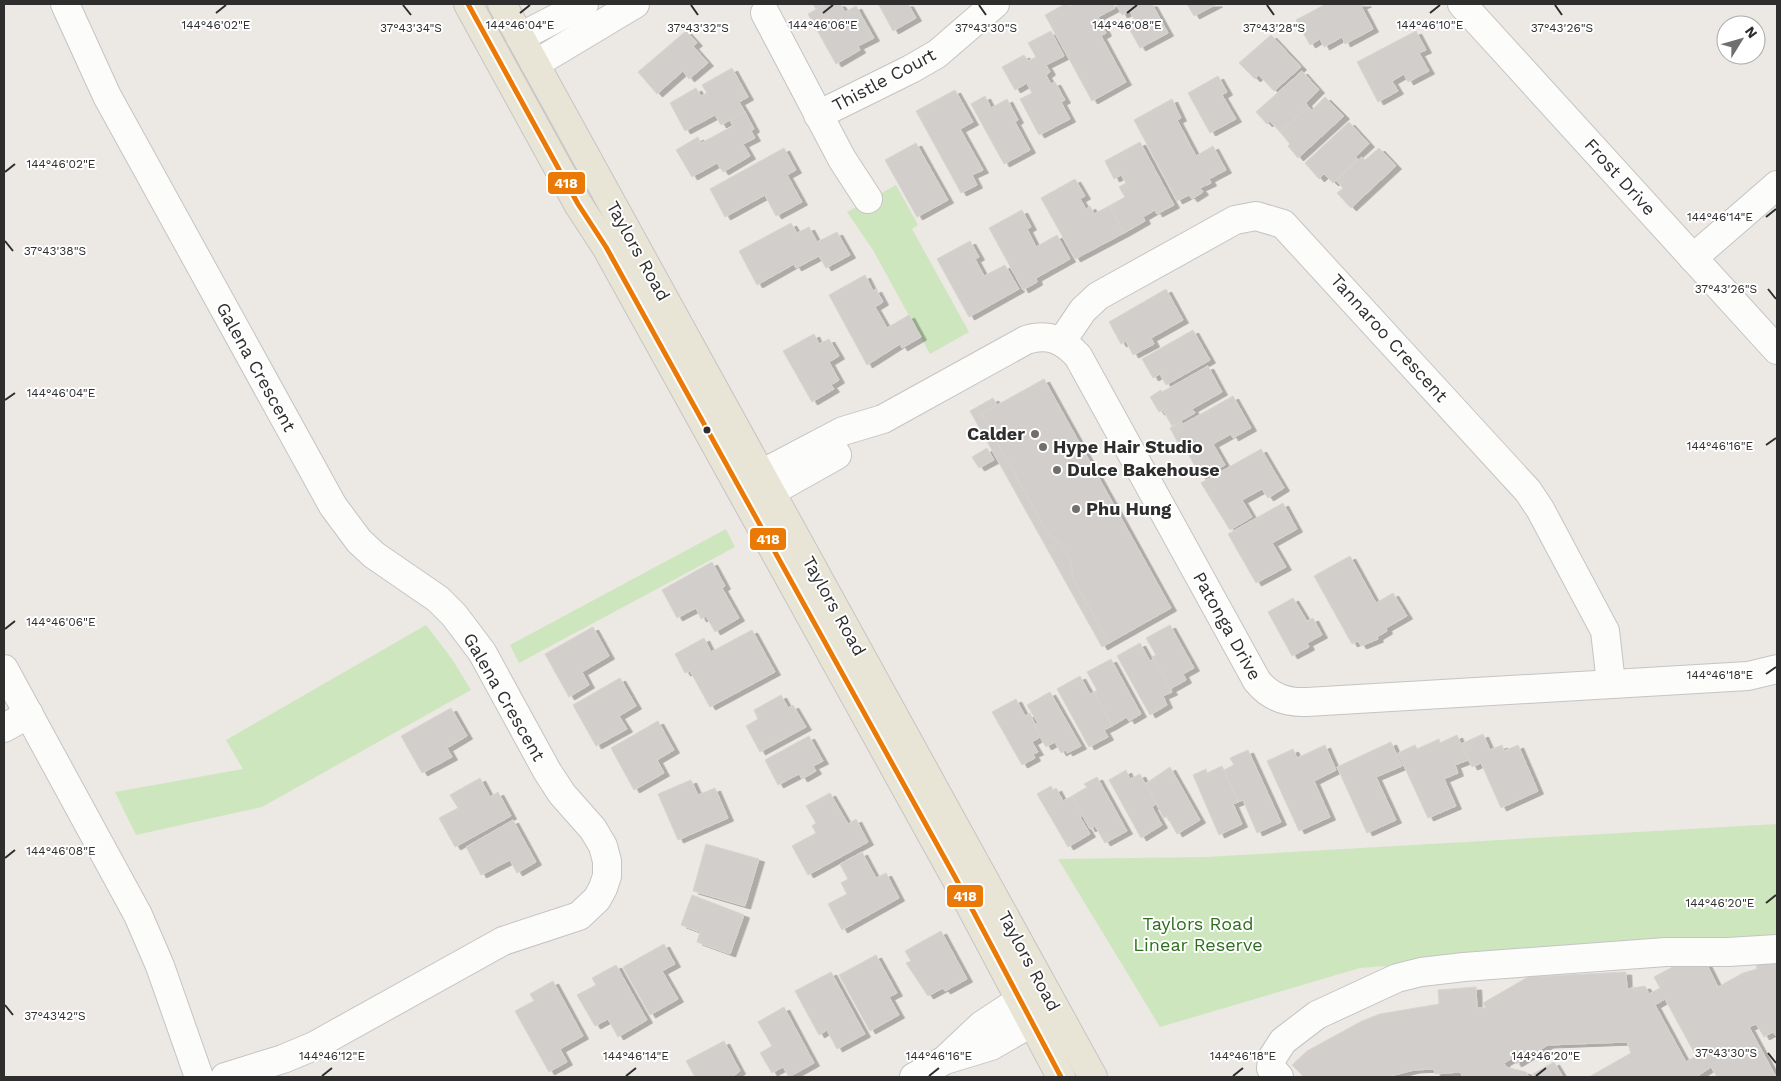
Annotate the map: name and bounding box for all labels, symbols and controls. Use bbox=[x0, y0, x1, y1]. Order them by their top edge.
north arrow bbox=[1716, 15, 1766, 65]
text: 144°46'02"E bbox=[182, 18, 251, 32]
text: 144°46'04"E bbox=[486, 18, 555, 32]
text: 144°46'06"E bbox=[788, 18, 858, 32]
text: 144°46'08"E bbox=[1092, 18, 1162, 32]
text: 144°46'10"E bbox=[1397, 18, 1464, 32]
text: 37°43'34"S bbox=[380, 21, 442, 35]
text: 37°43'32"S bbox=[667, 21, 729, 35]
text: 37°43'30"S bbox=[955, 21, 1017, 35]
text: 37°43'28"S bbox=[1243, 21, 1305, 35]
text: 37°43'26"S bbox=[1531, 21, 1593, 35]
text: N bbox=[1742, 23, 1761, 41]
street label: Thistle Court bbox=[828, 43, 939, 116]
street label: Frost Drive bbox=[1580, 134, 1660, 219]
text: 144°46'02"E bbox=[27, 157, 96, 171]
line badge: 418 bbox=[547, 171, 586, 195]
text: 418 bbox=[554, 175, 578, 191]
street label: Taylors Road bbox=[602, 197, 674, 304]
text: 144°46'14"E bbox=[1687, 210, 1753, 224]
text: 37°43'38"S bbox=[24, 244, 86, 258]
street label: Tannaroo Crescent bbox=[1326, 269, 1453, 406]
text: 37°43'26"S bbox=[1695, 282, 1757, 296]
street label: Galena Crescent bbox=[212, 298, 301, 435]
text: 144°46'04"E bbox=[27, 386, 96, 400]
place label: Calder bbox=[967, 423, 1025, 444]
unlabelled marker bbox=[702, 425, 712, 435]
marker: Calder bbox=[1029, 428, 1041, 440]
place label: Hype Hair Studio bbox=[1053, 436, 1203, 457]
text: 144°46'16"E bbox=[1687, 439, 1754, 453]
marker: Hype Hair Studio bbox=[1037, 441, 1049, 453]
place label: Dulce Bakehouse bbox=[1067, 459, 1220, 480]
marker: Dulce Bakehouse bbox=[1051, 464, 1063, 476]
place label: Phu Hung bbox=[1086, 498, 1172, 519]
marker: Phu Hung bbox=[1070, 503, 1082, 515]
line badge: 418 bbox=[749, 527, 787, 551]
text: 418 bbox=[756, 531, 780, 547]
street label: Taylors Road bbox=[798, 552, 870, 659]
street label: Patonga Drive bbox=[1189, 568, 1266, 684]
text: 144°46'06"E bbox=[26, 615, 96, 629]
street label: Galena Crescent bbox=[459, 629, 550, 765]
text: 144°46'18"E bbox=[1687, 668, 1754, 682]
text: 144°46'08"E bbox=[26, 844, 96, 858]
line badge: 418 bbox=[946, 884, 984, 908]
text: 418 bbox=[953, 888, 977, 904]
text: 144°46'20"E bbox=[1686, 896, 1755, 910]
street label: Taylors Road bbox=[994, 907, 1065, 1015]
park label: Taylors Road Linear Reserve bbox=[1133, 913, 1263, 955]
text: 37°43'42"S bbox=[24, 1009, 86, 1023]
text: 37°43'30"S bbox=[1695, 1046, 1757, 1060]
text: 144°46'12"E bbox=[299, 1049, 365, 1063]
text: 144°46'14"E bbox=[603, 1049, 669, 1063]
text: 144°46'16"E bbox=[906, 1049, 973, 1063]
text: 144°46'18"E bbox=[1210, 1049, 1277, 1063]
text: 144°46'20"E bbox=[1512, 1049, 1581, 1063]

